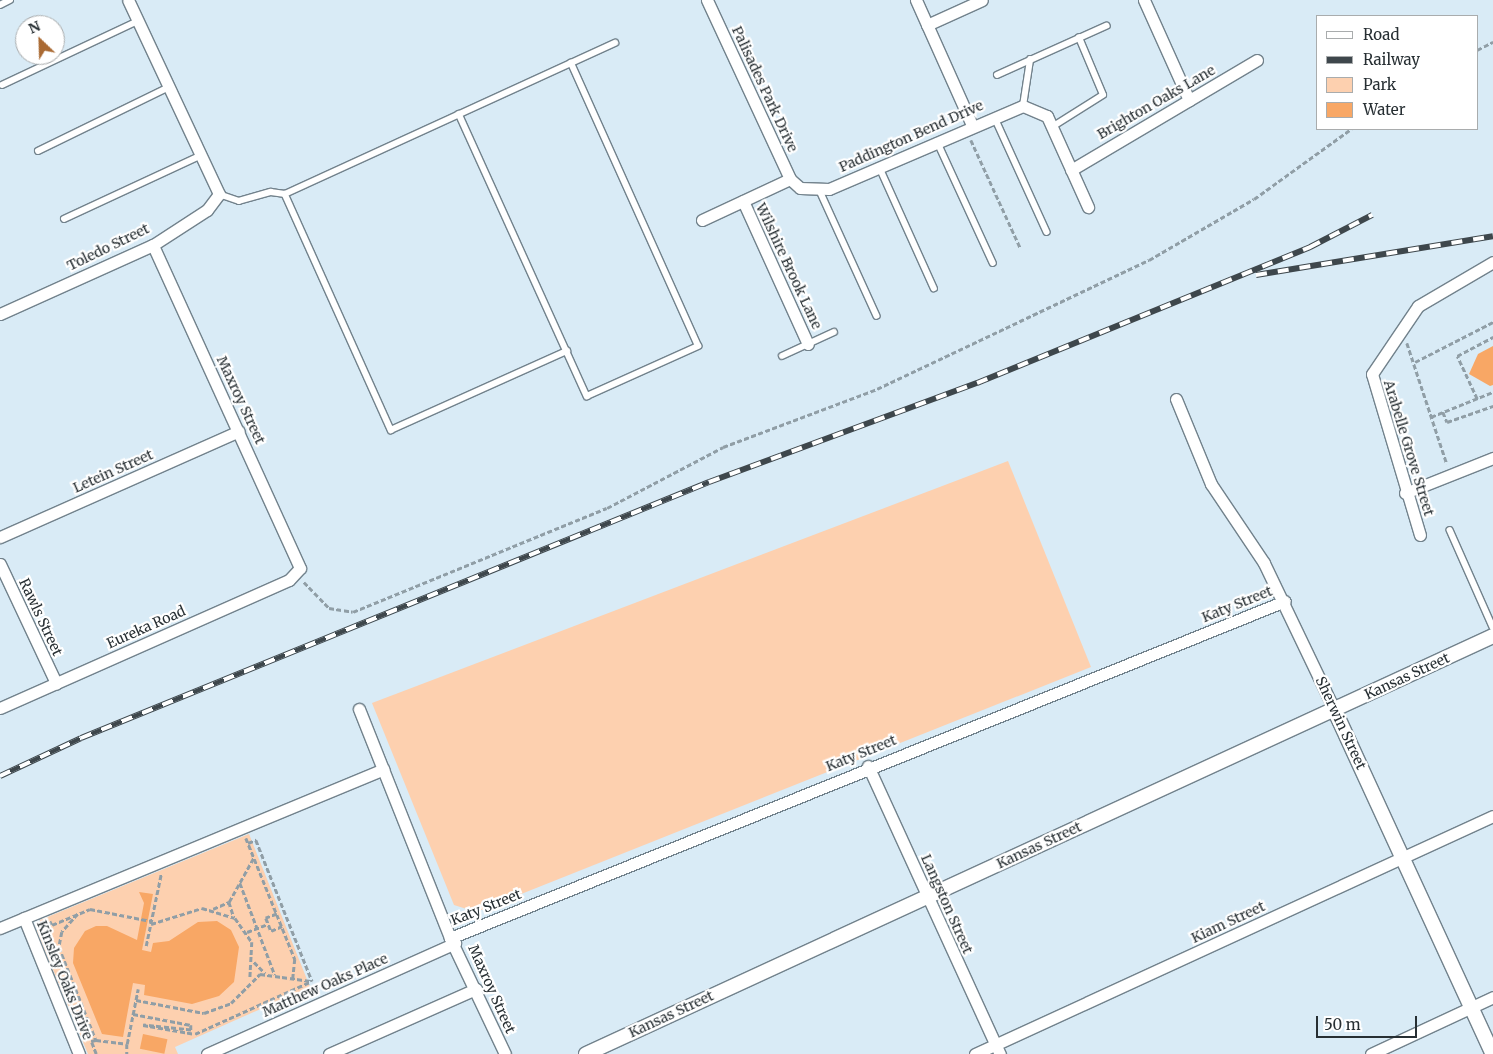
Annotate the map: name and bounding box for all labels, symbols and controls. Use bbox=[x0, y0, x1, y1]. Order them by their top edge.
north arrow bbox=[15, 15, 65, 65]
legend bbox=[1316, 15, 1478, 130]
text: N bbox=[26, 17, 43, 38]
street label: Palisades Park Drive bbox=[728, 23, 802, 155]
text: Road bbox=[1363, 25, 1399, 44]
text: Railway bbox=[1363, 50, 1420, 69]
street label: Brighton Oaks Lane bbox=[1094, 61, 1218, 143]
text: Park bbox=[1363, 75, 1396, 94]
street label: Paddington Bend Drive bbox=[836, 97, 986, 175]
text: Water bbox=[1363, 100, 1405, 119]
street label: Wilshire Brook Lane bbox=[752, 200, 826, 332]
street label: Toledo Street bbox=[64, 220, 152, 274]
street label: Maxroy Street bbox=[213, 353, 269, 447]
street label: Arabelle Grove Street bbox=[1380, 378, 1438, 518]
street label: Letein Street bbox=[70, 446, 156, 496]
street label: Rawls Street bbox=[16, 576, 66, 658]
street label: Katy Street bbox=[1199, 582, 1275, 626]
street label: Eureka Road bbox=[104, 602, 188, 652]
street label: Kansas Street bbox=[1362, 649, 1452, 703]
street label: Sherwin Street bbox=[1312, 674, 1370, 772]
street label: Katy Street bbox=[823, 731, 899, 775]
street label: Kansas Street bbox=[994, 818, 1084, 872]
street label: Langston Street bbox=[918, 852, 976, 956]
street label: Katy Street bbox=[448, 885, 524, 929]
street label: Kiam Street bbox=[1188, 898, 1268, 946]
street label: Kinsley Oaks Drive bbox=[33, 918, 97, 1042]
street label: Maxroy Street bbox=[465, 942, 519, 1036]
street label: Matthew Oaks Place bbox=[260, 950, 390, 1020]
street label: Kansas Street bbox=[626, 987, 716, 1041]
scale bar bbox=[1318, 1006, 1419, 1038]
text: 50 m bbox=[1324, 1015, 1361, 1034]

